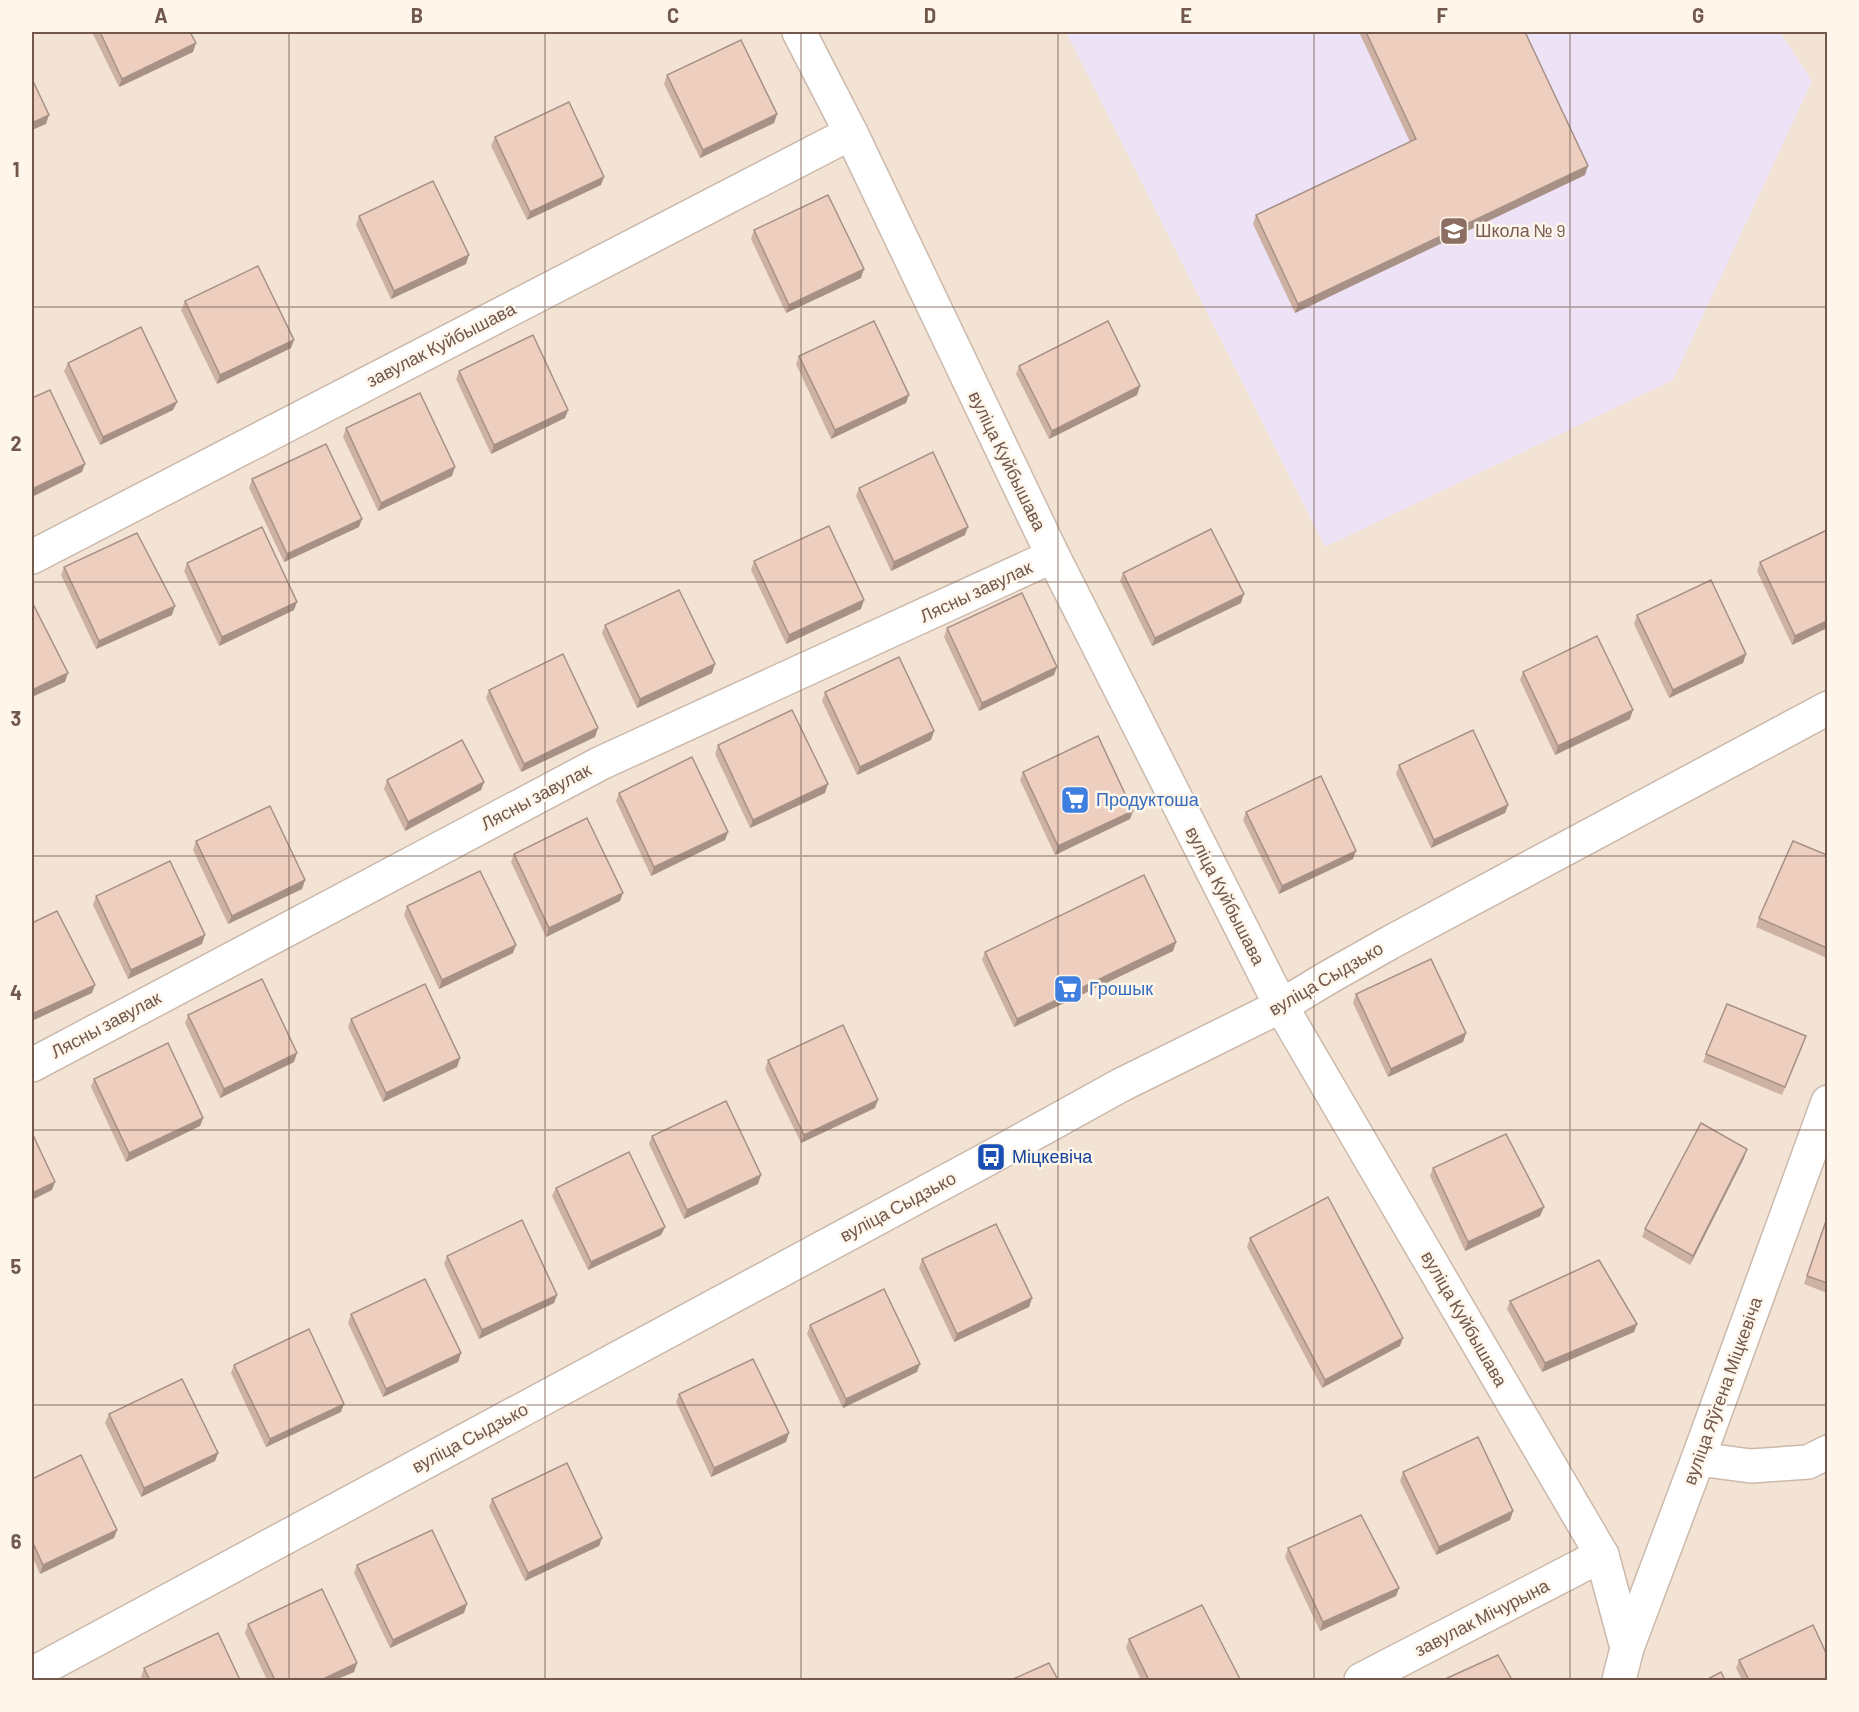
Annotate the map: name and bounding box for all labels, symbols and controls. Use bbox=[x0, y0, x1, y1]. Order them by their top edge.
text: A bbox=[154, 3, 168, 27]
text: B bbox=[411, 3, 423, 27]
text: C bbox=[667, 3, 679, 27]
text: D bbox=[924, 3, 936, 27]
text: E bbox=[1180, 3, 1192, 27]
text: F bbox=[1436, 3, 1448, 27]
text: G bbox=[1692, 3, 1704, 27]
text: 1 bbox=[12, 157, 20, 181]
school or university icon: Школа № 9 bbox=[1438, 215, 1470, 247]
place label: Школа № 9 bbox=[1475, 219, 1566, 241]
street label: завулак Куйбышава bbox=[362, 296, 520, 391]
street label: вуліца Куйбышава bbox=[965, 387, 1052, 535]
text: 2 bbox=[10, 431, 22, 455]
street label: Лясны завулак bbox=[916, 555, 1035, 627]
text: 3 bbox=[11, 706, 21, 730]
street label: Лясны завулак bbox=[477, 758, 594, 834]
supermarket icon: Продуктоша bbox=[1059, 784, 1091, 816]
place label: Продуктоша bbox=[1096, 788, 1200, 810]
street label: вуліца Куйбышава bbox=[1181, 822, 1271, 969]
street label: вуліца Сыдзько bbox=[1264, 937, 1387, 1020]
supermarket icon: Грошык bbox=[1052, 973, 1084, 1005]
place label: Грошык bbox=[1089, 977, 1153, 999]
text: 4 bbox=[10, 980, 22, 1004]
street label: Лясны завулак bbox=[47, 986, 164, 1062]
bus stop icon: Міцкевіча bbox=[975, 1141, 1007, 1173]
place label: Міцкевіча bbox=[1012, 1145, 1093, 1167]
street label: вуліца Сыдзько bbox=[836, 1166, 959, 1246]
street label: вуліца Куйбышава bbox=[1417, 1247, 1513, 1391]
text: 5 bbox=[11, 1254, 22, 1278]
street label: вуліца Яўгена Міцкевіча bbox=[1678, 1293, 1767, 1488]
street label: вуліца Сыдзько bbox=[408, 1397, 531, 1477]
text: 6 bbox=[11, 1529, 22, 1553]
street label: завулак Мічурына bbox=[1411, 1573, 1553, 1661]

